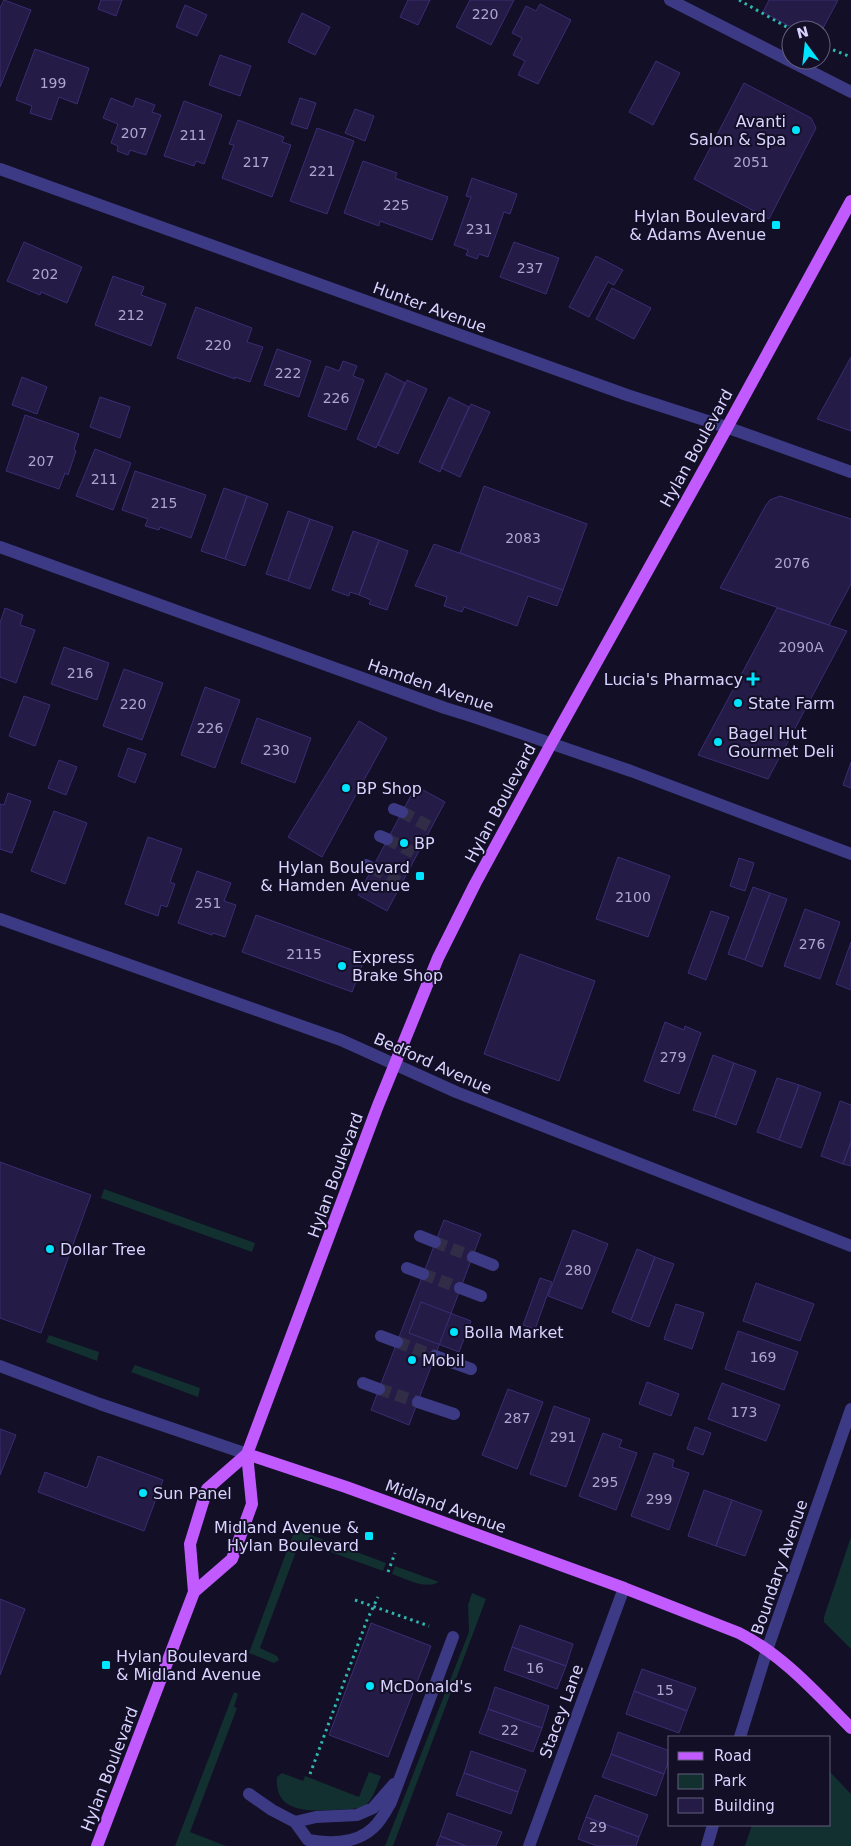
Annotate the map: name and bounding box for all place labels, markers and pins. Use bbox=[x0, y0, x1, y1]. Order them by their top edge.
place label: Avanti Salon & Spa bbox=[689, 112, 786, 149]
marker: Avanti Salon & Spa bbox=[790, 124, 802, 136]
place label: Hylan Boulevard & Adams Avenue bbox=[629, 207, 766, 244]
marker: Hylan Boulevard & Adams Avenue bbox=[770, 219, 782, 231]
place label: Lucia's Pharmacy bbox=[604, 670, 743, 689]
marker: Lucia's Pharmacy bbox=[747, 673, 759, 685]
place label: State Farm bbox=[748, 694, 835, 713]
marker: State Farm bbox=[732, 697, 744, 709]
place label: Bagel Hut Gourmet Deli bbox=[728, 724, 834, 761]
marker: Bagel Hut Gourmet Deli bbox=[712, 736, 724, 748]
place label: BP Shop bbox=[356, 779, 422, 798]
marker: BP Shop bbox=[340, 782, 352, 794]
place label: BP bbox=[414, 834, 435, 853]
marker: BP bbox=[398, 837, 410, 849]
place label: Hylan Boulevard & Hamden Avenue bbox=[260, 858, 410, 895]
marker: Hylan Boulevard & Hamden Avenue bbox=[414, 870, 426, 882]
place label: Express Brake Shop bbox=[352, 948, 443, 985]
marker: Express Brake Shop bbox=[336, 960, 348, 972]
place label: Dollar Tree bbox=[60, 1240, 146, 1259]
marker: Dollar Tree bbox=[44, 1243, 56, 1255]
place label: Bolla Market bbox=[464, 1323, 564, 1342]
marker: Bolla Market bbox=[448, 1326, 460, 1338]
place label: Mobil bbox=[422, 1351, 465, 1370]
marker: Mobil bbox=[406, 1354, 418, 1366]
place label: Sun Panel bbox=[153, 1484, 232, 1503]
marker: Sun Panel bbox=[137, 1487, 149, 1499]
place label: Midland Avenue & Hylan Boulevard bbox=[214, 1518, 359, 1555]
marker: Midland Avenue & Hylan Boulevard bbox=[363, 1530, 375, 1542]
place label: Hylan Boulevard & Midland Avenue bbox=[116, 1647, 261, 1684]
marker: Hylan Boulevard & Midland Avenue bbox=[100, 1659, 112, 1671]
place label: McDonald's bbox=[380, 1677, 472, 1696]
marker: McDonald's bbox=[364, 1680, 376, 1692]

